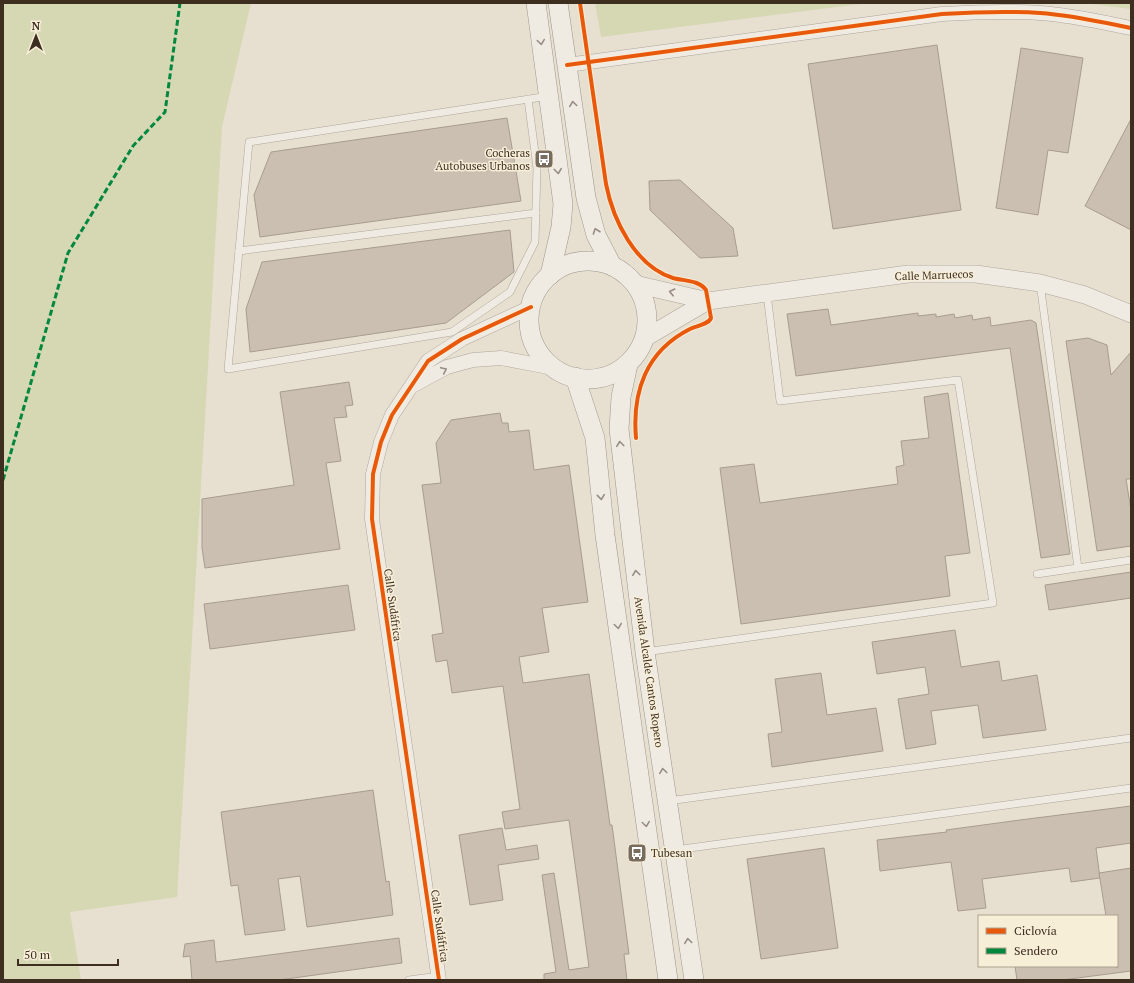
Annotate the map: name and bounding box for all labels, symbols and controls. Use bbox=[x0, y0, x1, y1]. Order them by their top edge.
north arrow bbox=[16, 16, 56, 56]
text: N bbox=[32, 19, 41, 33]
one-way arrow bbox=[536, 39, 545, 45]
one-way arrow bbox=[568, 100, 577, 107]
place label: Cocheras Autobuses Urbanos bbox=[435, 146, 530, 173]
bus stop icon: Cocheras Autobuses Urbanos bbox=[533, 148, 555, 170]
one-way arrow bbox=[554, 167, 563, 174]
one-way arrow bbox=[592, 228, 600, 235]
street label: Calle Marruecos bbox=[894, 267, 974, 283]
one-way arrow bbox=[668, 289, 675, 297]
one-way arrow bbox=[441, 366, 448, 374]
one-way arrow bbox=[616, 441, 625, 447]
one-way arrow bbox=[597, 494, 606, 500]
street label: Calle Sudáfrica bbox=[381, 568, 405, 643]
one-way arrow bbox=[632, 570, 641, 576]
street label: Avenida Alcalde Cantos Ropero bbox=[631, 596, 667, 748]
one-way arrow bbox=[613, 623, 622, 629]
one-way arrow bbox=[659, 768, 668, 774]
one-way arrow bbox=[641, 821, 650, 827]
bus stop icon: Tubesan bbox=[626, 842, 648, 864]
place label: Tubesan bbox=[651, 846, 693, 860]
street label: Calle Sudáfrica bbox=[428, 889, 452, 964]
legend bbox=[978, 915, 1118, 967]
text: Ciclovía bbox=[1014, 923, 1057, 938]
one-way arrow bbox=[684, 938, 693, 944]
scale bar bbox=[18, 941, 118, 967]
text: Sendero bbox=[1014, 943, 1058, 958]
text: 50 m bbox=[24, 947, 51, 962]

